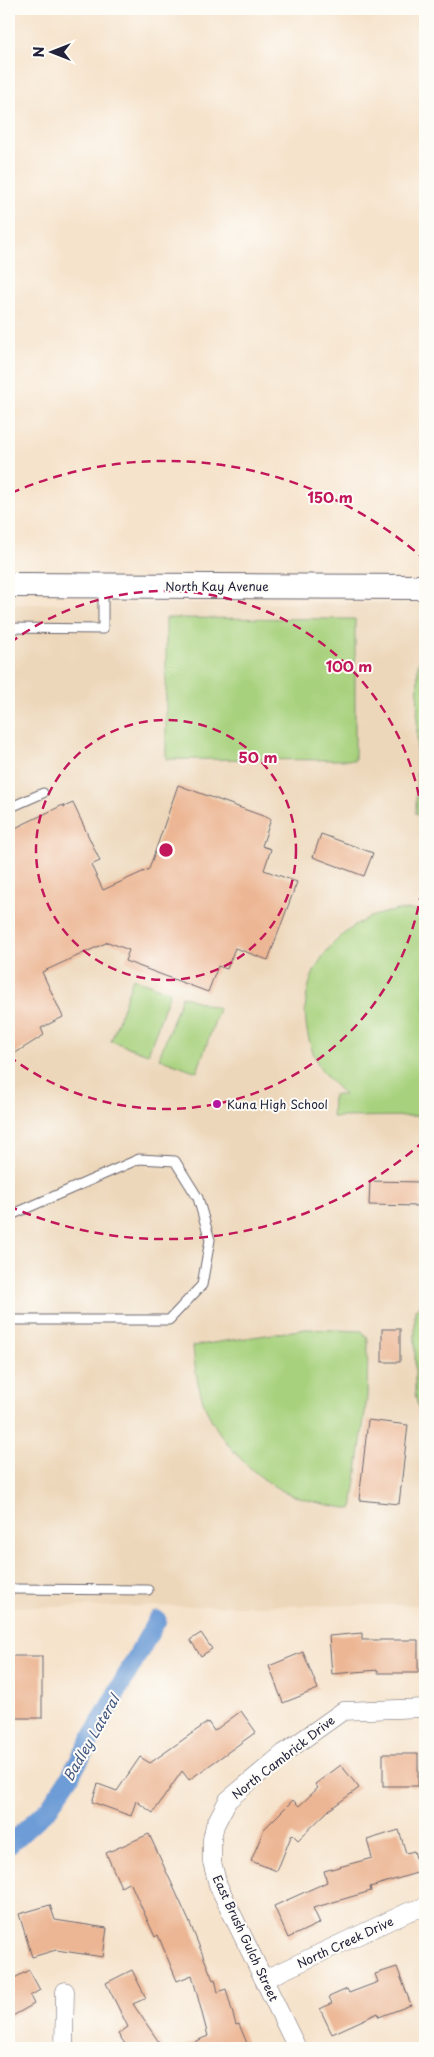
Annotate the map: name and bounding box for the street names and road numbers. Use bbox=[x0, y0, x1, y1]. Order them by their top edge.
street label: North Kay Avenue bbox=[165, 577, 269, 595]
street label: North Cambrick Drive bbox=[228, 1711, 339, 1803]
street label: East Brush Gulch Street bbox=[209, 1872, 283, 2004]
street label: North Creek Drive bbox=[294, 1912, 396, 1972]

